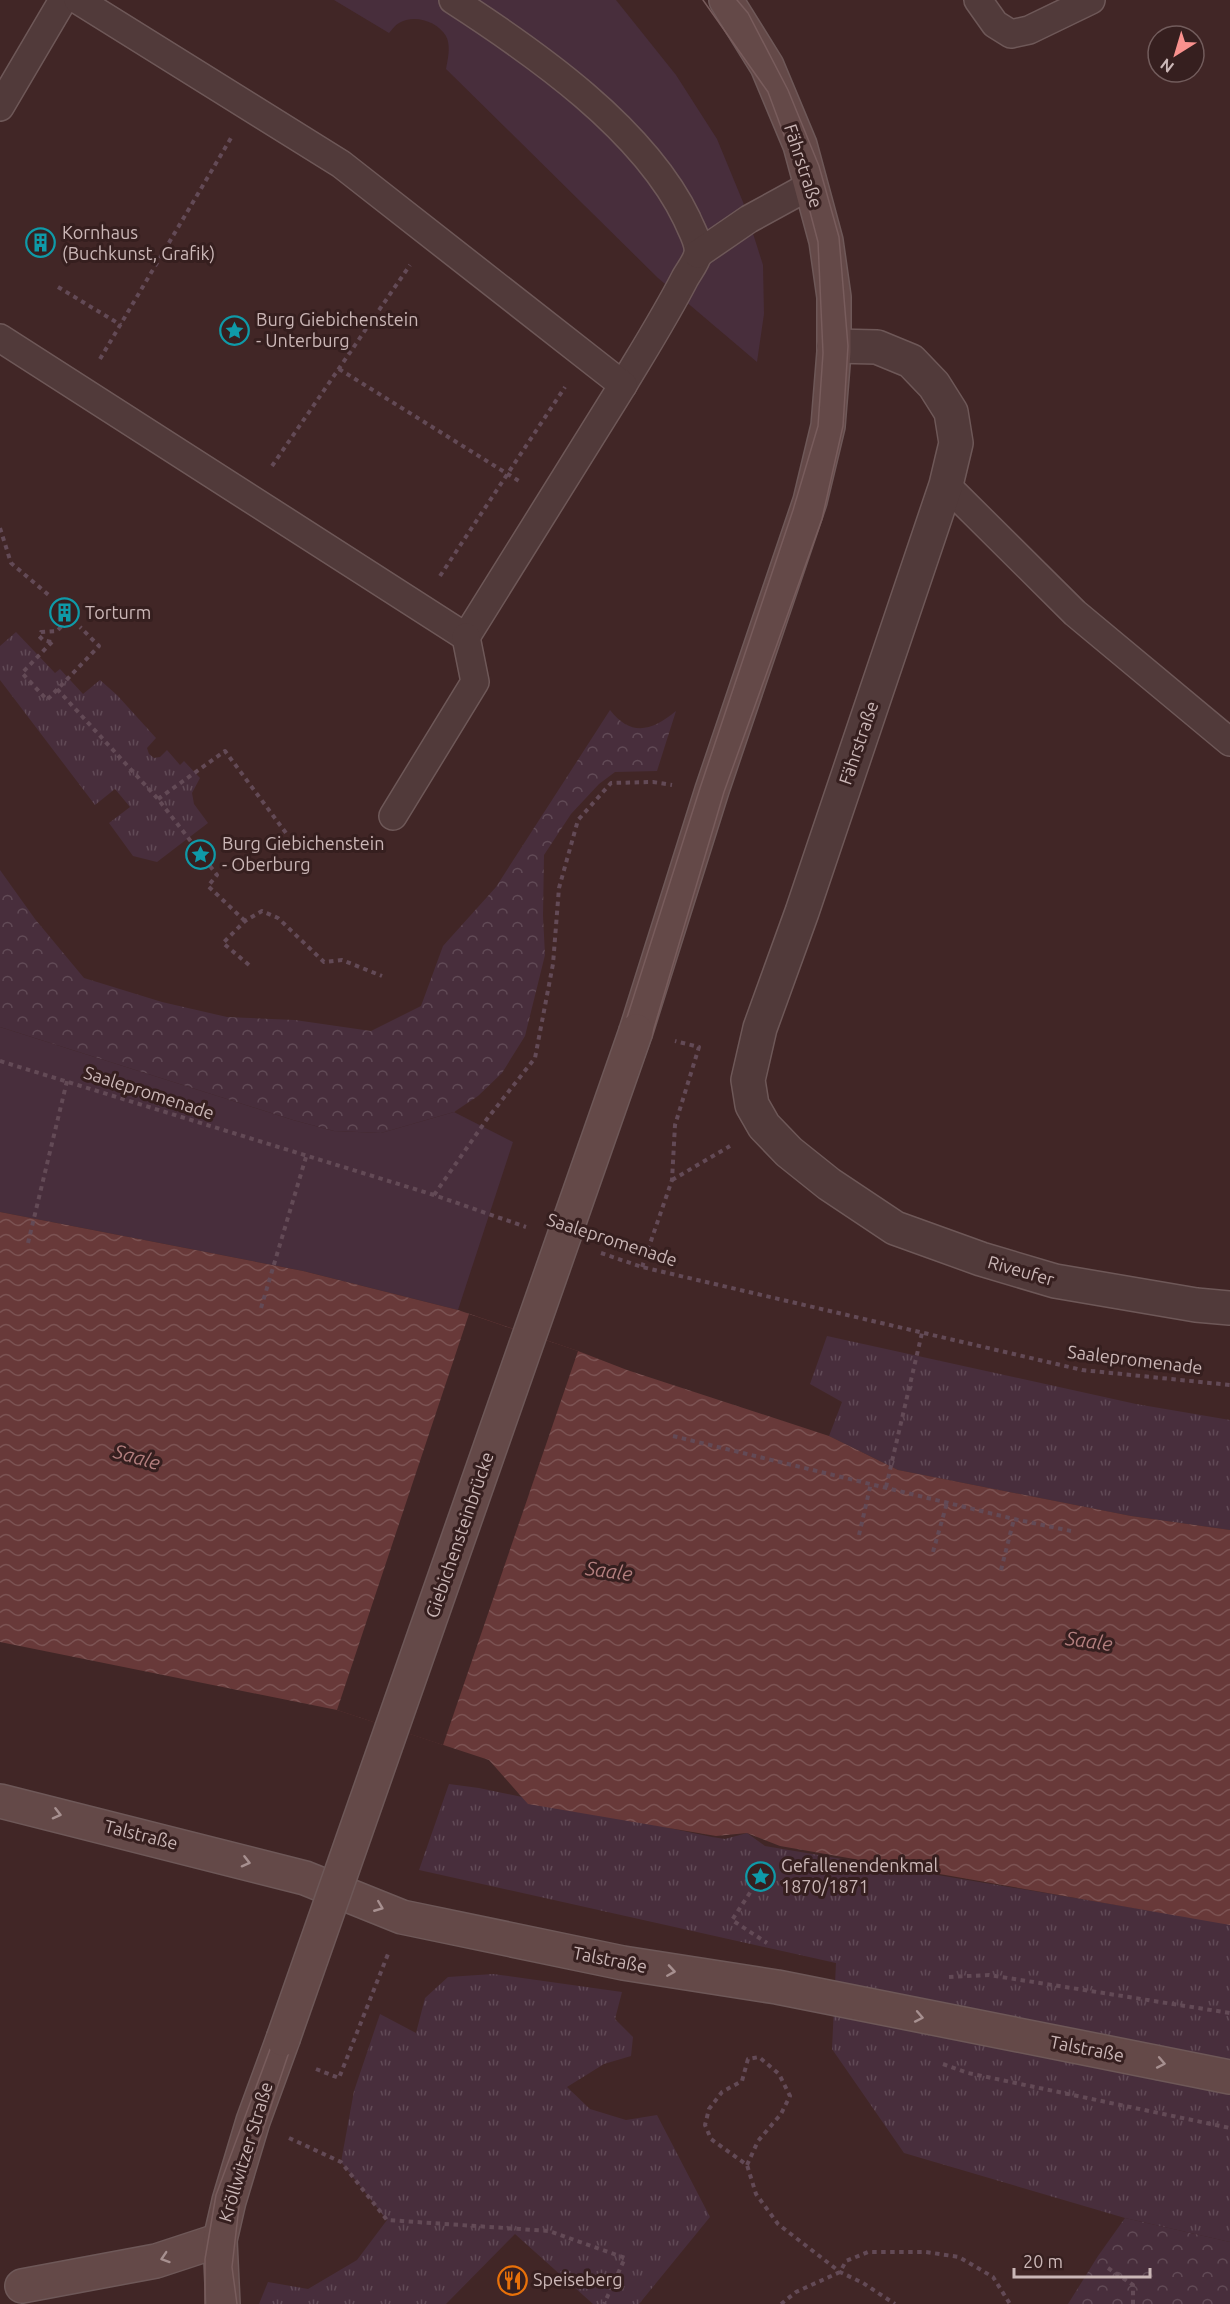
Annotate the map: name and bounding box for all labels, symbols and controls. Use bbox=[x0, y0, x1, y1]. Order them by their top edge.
north arrow bbox=[1146, 24, 1206, 84]
text: N bbox=[1157, 55, 1177, 77]
street label: Fährstraße bbox=[781, 121, 827, 210]
place label: Kornhaus (Buchkunst, Grafik) bbox=[62, 222, 215, 264]
building icon: Kornhaus (Buchkunst, Grafik) bbox=[25, 227, 57, 259]
place label: Burg Giebichenstein - Unterburg bbox=[256, 309, 418, 350]
place icon: Burg Giebichenstein - Unterburg bbox=[219, 314, 251, 346]
building icon: Torturm bbox=[48, 597, 80, 629]
place label: Torturm bbox=[85, 602, 151, 622]
street label: Fährstraße bbox=[834, 698, 882, 787]
place label: Burg Giebichenstein - Oberburg bbox=[222, 833, 384, 874]
place icon: Burg Giebichenstein - Oberburg bbox=[185, 838, 217, 870]
street label: Saalepromenade bbox=[82, 1062, 217, 1123]
street label: Saalepromenade bbox=[545, 1209, 680, 1270]
street label: Riveufer bbox=[986, 1251, 1057, 1289]
street label: Saalepromenade bbox=[1066, 1341, 1204, 1377]
water label: Saale bbox=[110, 1439, 163, 1474]
street label: Giebichensteinbrücke bbox=[421, 1449, 497, 1620]
water label: Saale bbox=[583, 1556, 634, 1585]
water label: Saale bbox=[1063, 1626, 1114, 1655]
one-way arrow bbox=[52, 1806, 62, 1819]
street label: Talstraße bbox=[102, 1815, 180, 1853]
one-way arrow bbox=[241, 1855, 251, 1868]
place label: Gefallenendenkmal 1870/1871 bbox=[781, 1855, 938, 1896]
place icon: Gefallenendenkmal 1870/1871 bbox=[744, 1860, 776, 1892]
one-way arrow bbox=[372, 1900, 383, 1912]
street label: Talstraße bbox=[571, 1942, 649, 1976]
one-way arrow bbox=[667, 1964, 676, 1976]
one-way arrow bbox=[914, 2009, 924, 2022]
street label: Talstraße bbox=[1048, 2031, 1126, 2065]
one-way arrow bbox=[1155, 2056, 1165, 2069]
street label: Kröllwitzer Straße bbox=[214, 2079, 276, 2224]
scale bar bbox=[1014, 2241, 1150, 2279]
one-way arrow bbox=[160, 2251, 171, 2264]
text: 20 m bbox=[1023, 2251, 1063, 2271]
restaurant icon: Speiseberg bbox=[496, 2264, 528, 2296]
place label: Speiseberg bbox=[533, 2269, 623, 2289]

